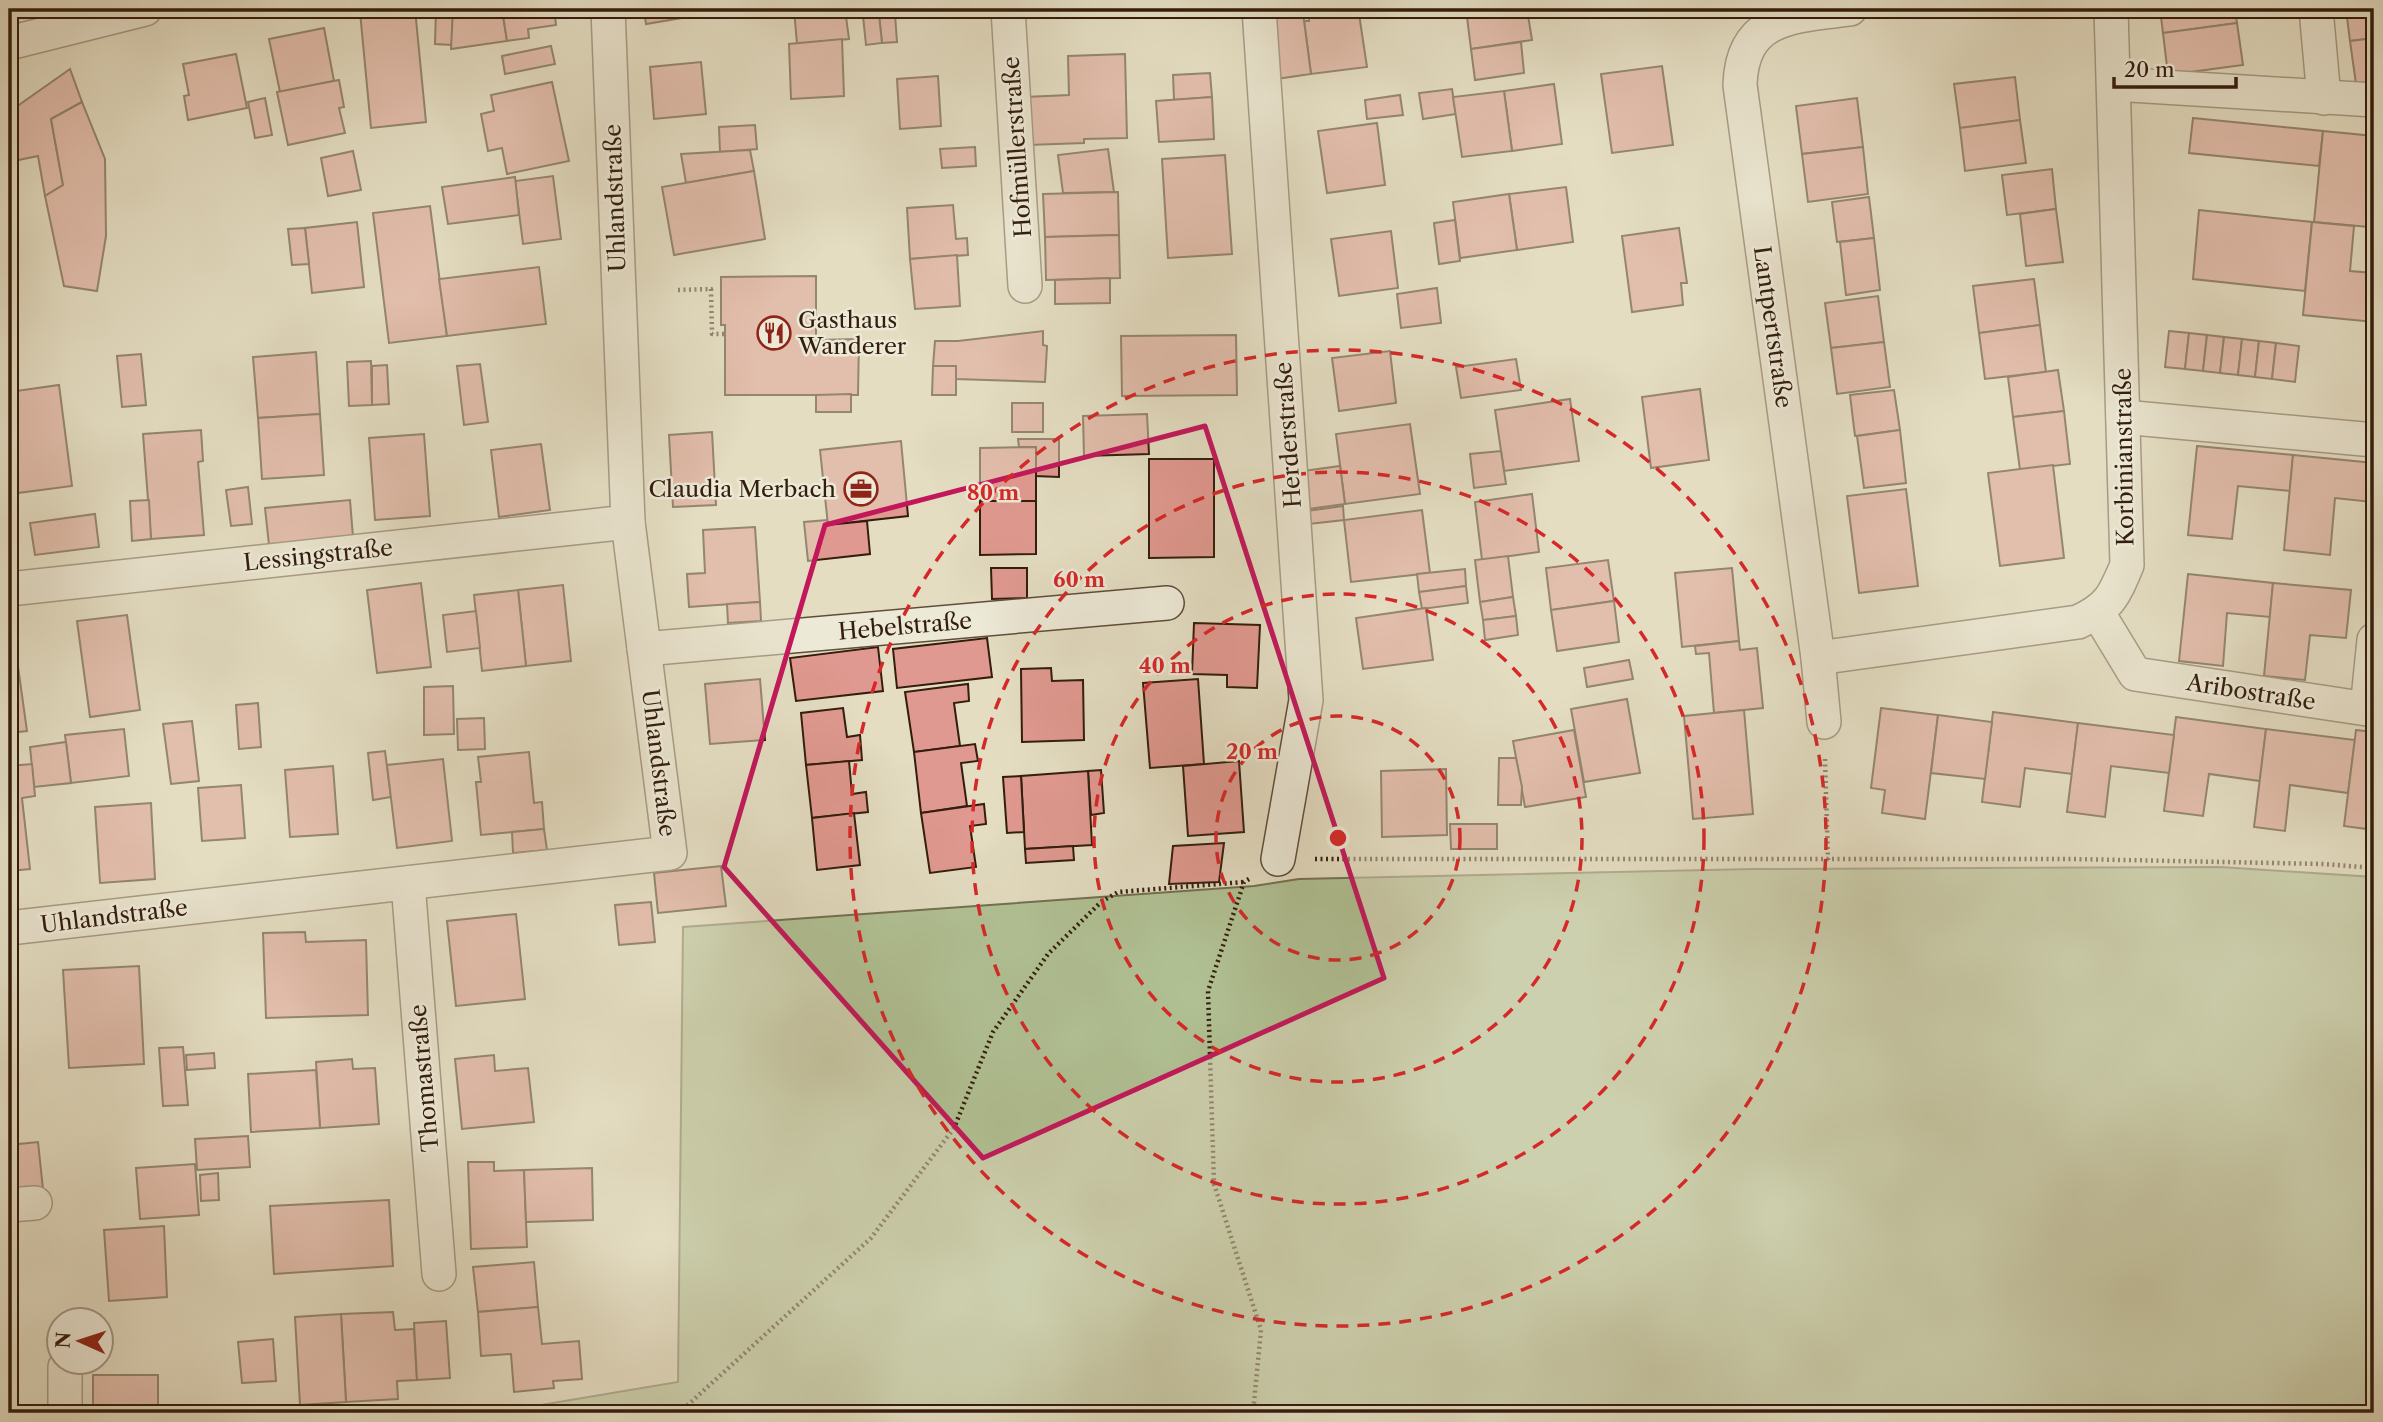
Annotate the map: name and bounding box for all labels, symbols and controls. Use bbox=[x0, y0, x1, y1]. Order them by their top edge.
scale bar bbox=[2114, 46, 2236, 90]
street label: Hofmüllerstraße bbox=[997, 56, 1037, 238]
text: 20 m bbox=[2124, 57, 2175, 82]
street label: Uhlandstraße bbox=[598, 124, 632, 272]
street label: Lantpertstraße bbox=[1748, 244, 1798, 410]
place label: Gasthaus Wanderer bbox=[797, 306, 907, 360]
restaurant icon: Gasthaus Wanderer bbox=[755, 314, 793, 352]
street label: Herderstraße bbox=[1269, 361, 1307, 509]
street label: Korbinianstraße bbox=[2108, 368, 2140, 546]
office icon: Claudia Merbach bbox=[842, 470, 880, 508]
place label: Claudia Merbach bbox=[648, 475, 836, 503]
text: 80 m bbox=[967, 480, 1019, 505]
street label: Lessingstraße bbox=[242, 533, 394, 577]
text: 60 m bbox=[1053, 567, 1105, 592]
street label: Hebelstraße bbox=[837, 606, 973, 646]
text: 40 m bbox=[1139, 653, 1191, 678]
street label: Aribostraße bbox=[2183, 668, 2318, 716]
street label: Uhlandstraße bbox=[636, 688, 682, 838]
text: 20 m bbox=[1226, 739, 1278, 764]
centre of rings bbox=[1326, 826, 1350, 850]
street label: Uhlandstraße bbox=[39, 893, 189, 939]
street label: Thomastraße bbox=[404, 1003, 444, 1153]
north arrow bbox=[46, 1306, 116, 1376]
text: N bbox=[52, 1331, 75, 1349]

